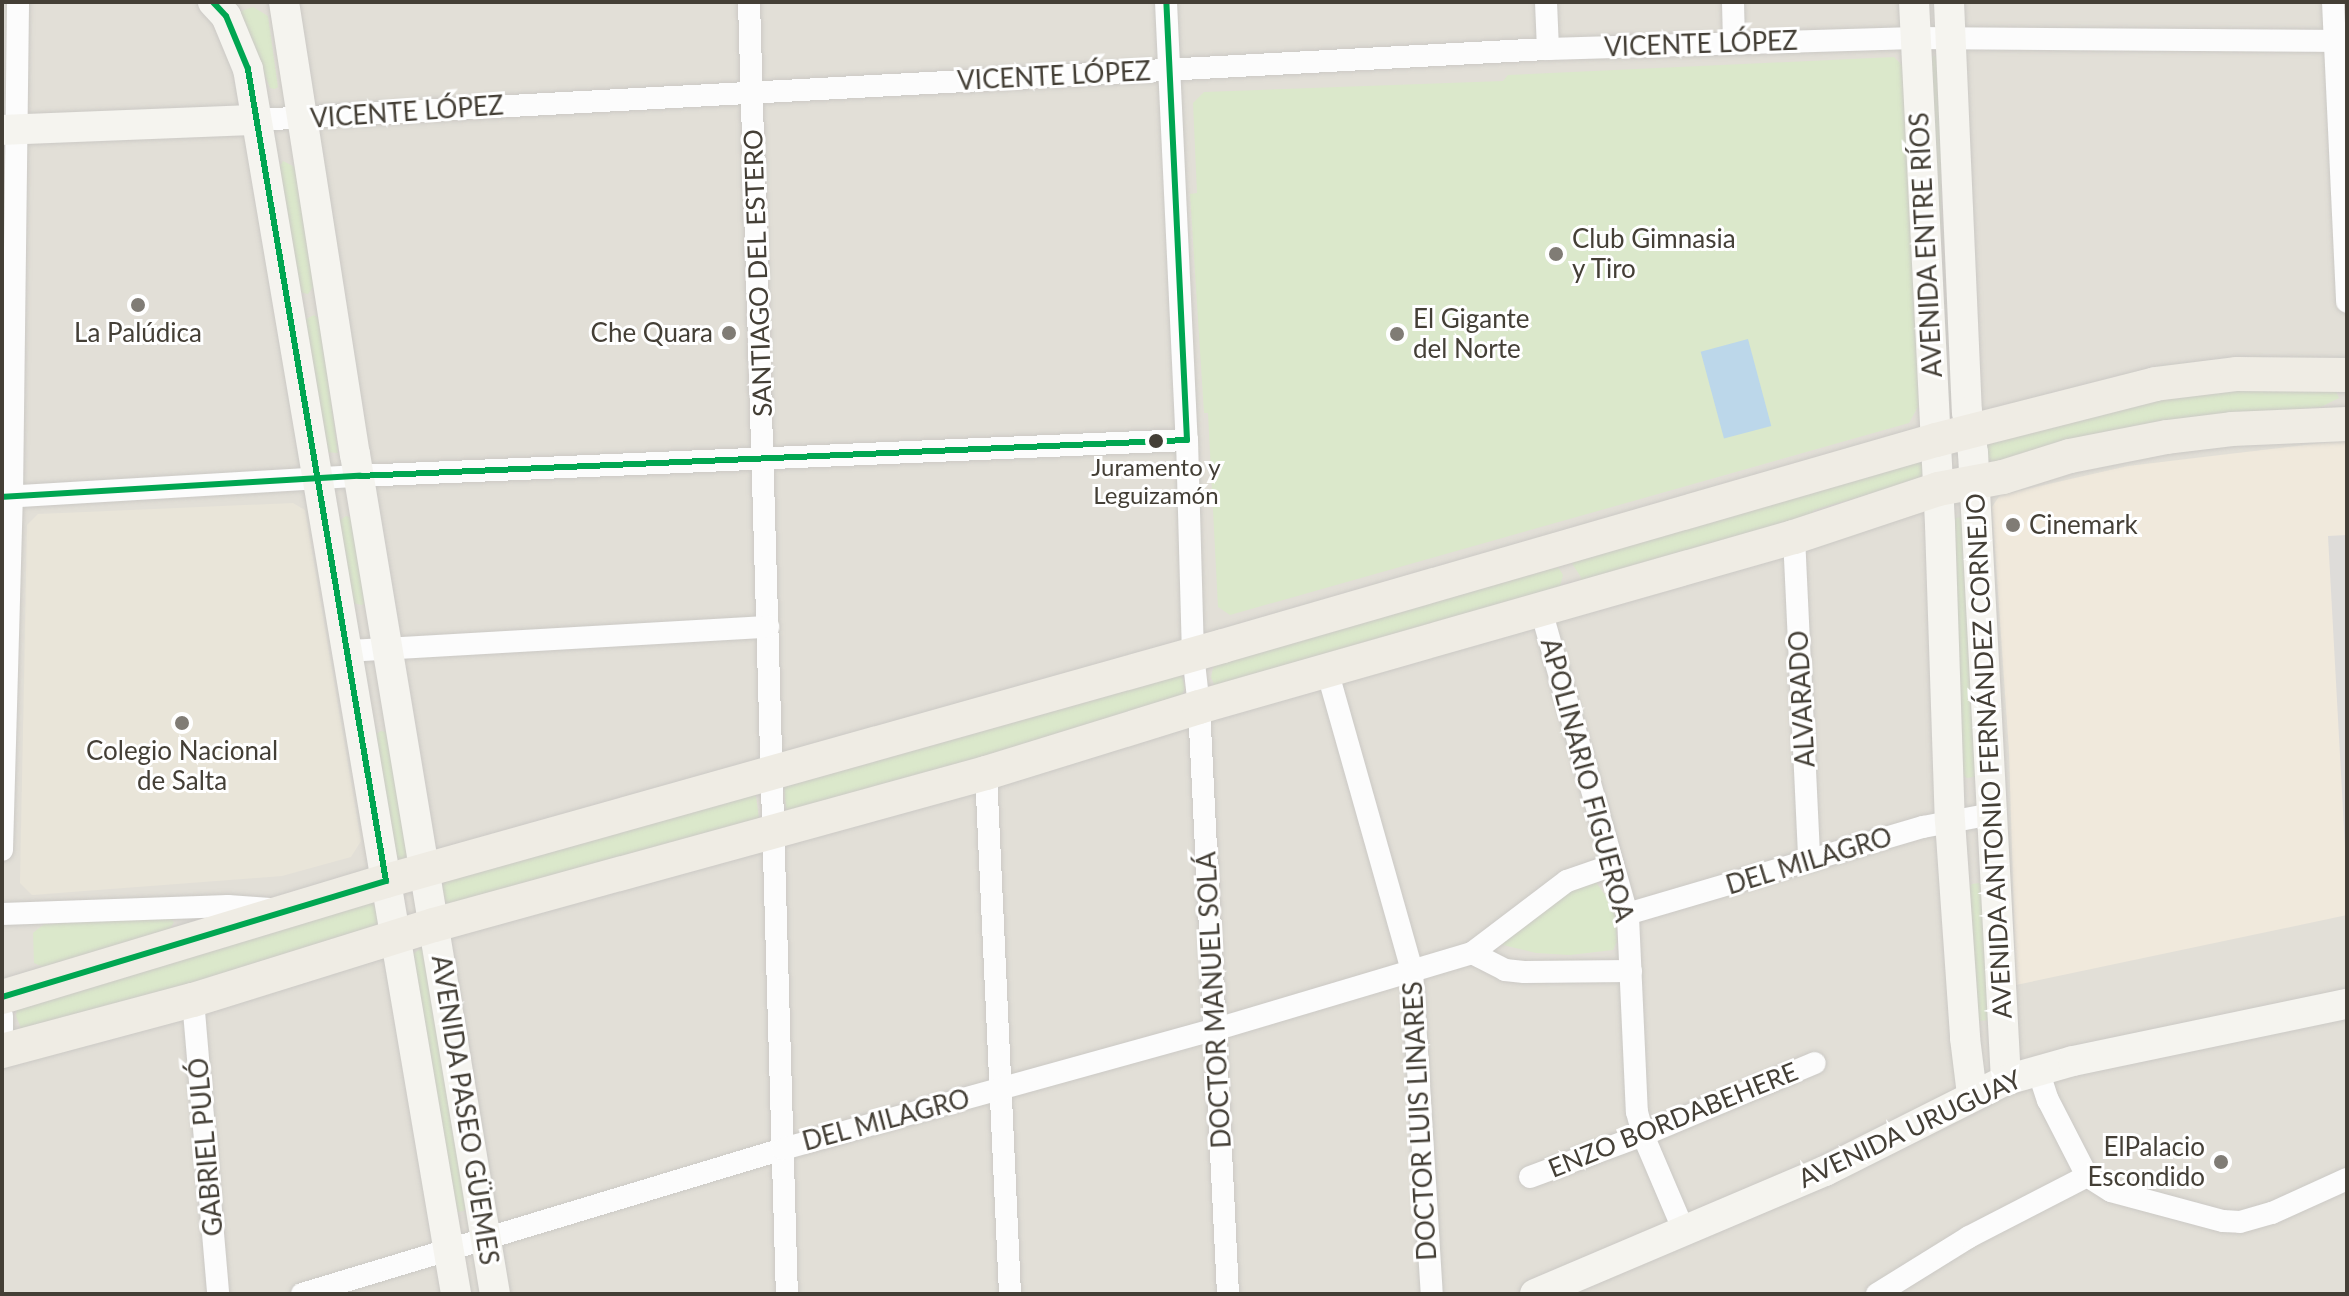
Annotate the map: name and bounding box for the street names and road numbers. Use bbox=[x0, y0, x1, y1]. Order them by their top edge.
street label: VICENTE LÓPEZ bbox=[1604, 25, 1798, 63]
street label: VICENTE LÓPEZ bbox=[956, 55, 1152, 97]
street label: VICENTE LÓPEZ bbox=[309, 90, 505, 134]
street label: AVENIDA ENTRE RÍOS bbox=[1903, 111, 1949, 379]
street label: SANTIAGO DEL ESTERO bbox=[737, 128, 779, 418]
street label: AVENIDA ANTONIO FERNÁNDEZ CORNEJO bbox=[1960, 492, 2018, 1020]
street label: ALVARADO bbox=[1783, 630, 1821, 768]
street label: APOLINARIO FIGUEROA bbox=[1534, 635, 1640, 925]
street label: DEL MILAGRO bbox=[1722, 821, 1896, 901]
street label: DOCTOR MANUEL SOLÁ bbox=[1191, 850, 1237, 1150]
street label: AVENIDA PASEO GÜEMES bbox=[425, 953, 505, 1267]
street label: DOCTOR LUIS LINARES bbox=[1397, 981, 1443, 1261]
street label: GABRIEL PULÓ bbox=[183, 1056, 229, 1238]
street label: ENZO BORDABEHERE bbox=[1544, 1056, 1802, 1184]
street label: AVENIDA URUGUAY bbox=[1793, 1063, 2027, 1195]
street label: DEL MILAGRO bbox=[799, 1083, 973, 1157]

